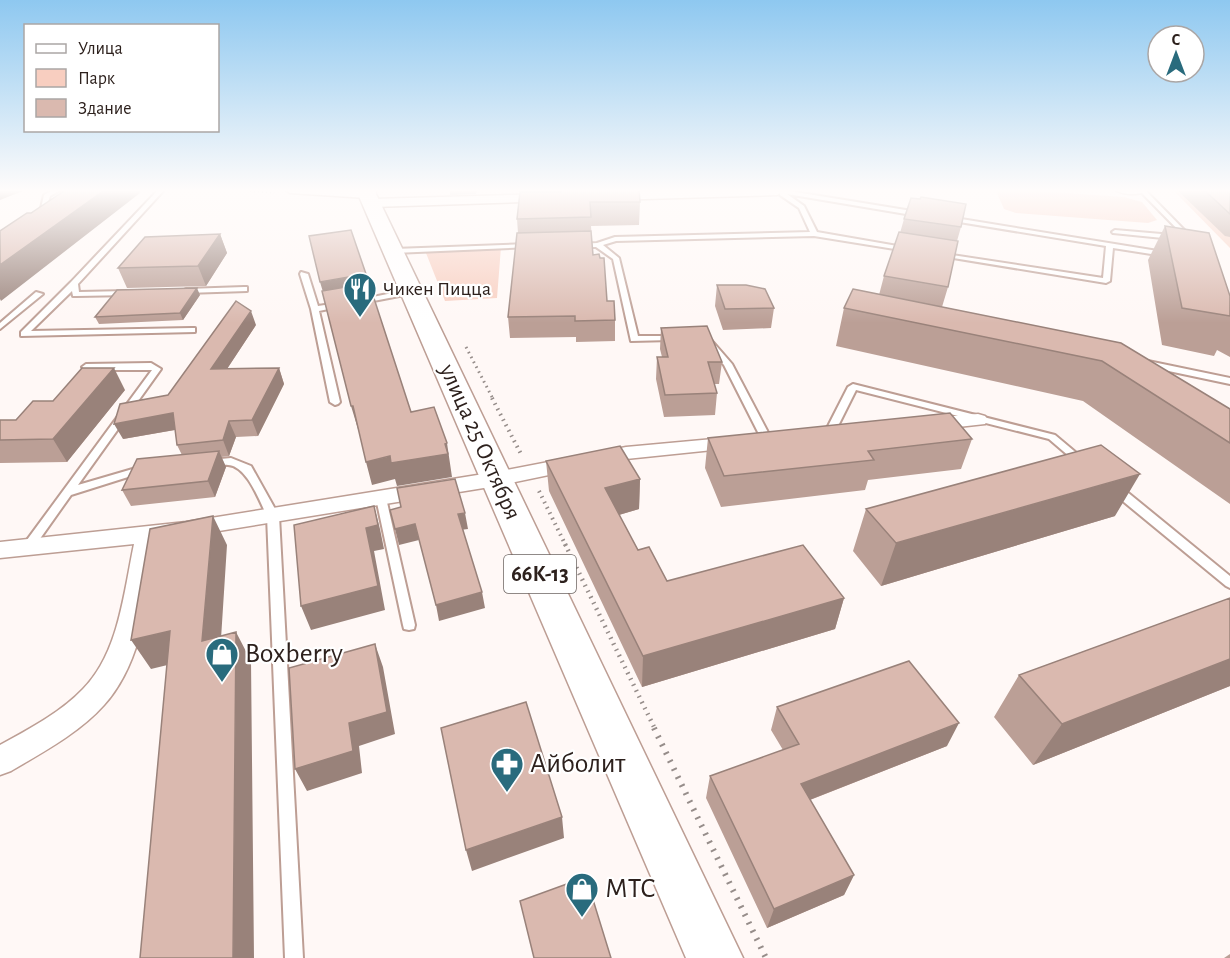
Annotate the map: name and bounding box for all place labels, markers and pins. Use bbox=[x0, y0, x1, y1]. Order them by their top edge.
restaurant icon: Чикен Пицца bbox=[342, 271, 378, 318]
place label: Чикен Пицца bbox=[383, 279, 491, 299]
shop icon: Boxberry bbox=[204, 636, 240, 683]
place label: Boxberry bbox=[245, 640, 343, 668]
pharmacy icon: Айболит bbox=[489, 746, 525, 793]
place label: Айболит bbox=[530, 750, 626, 778]
shop icon: МТС bbox=[564, 871, 600, 918]
place label: МТС bbox=[605, 875, 656, 903]

